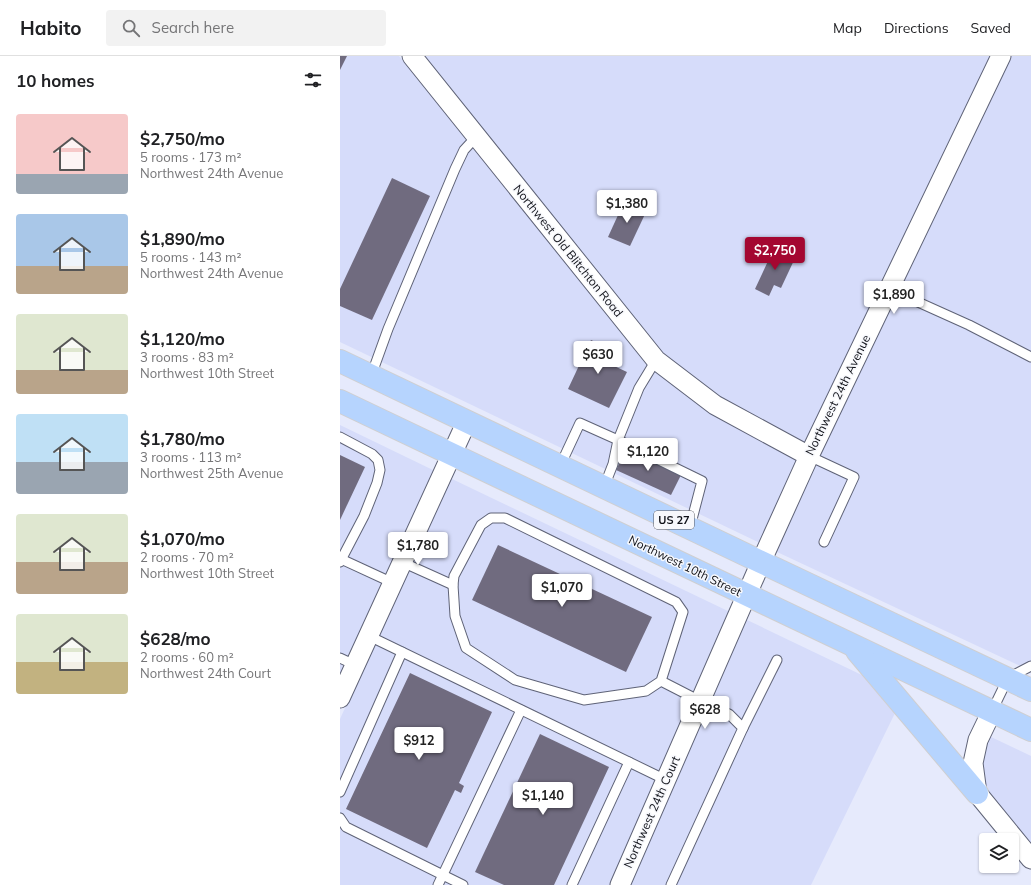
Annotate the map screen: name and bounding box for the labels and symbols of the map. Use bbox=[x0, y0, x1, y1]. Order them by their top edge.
street label: Northwest Old Blitchton Road bbox=[510, 182, 626, 320]
pin: $1,380 bbox=[594, 190, 660, 224]
pin: $2,750 bbox=[742, 237, 808, 271]
pin: $1,890 bbox=[861, 281, 927, 315]
street label: Northwest 24th Avenue bbox=[802, 332, 873, 458]
pin: $630 bbox=[574, 341, 622, 375]
pin: $1,120 bbox=[615, 438, 681, 472]
road number: US 27 bbox=[654, 511, 694, 529]
pin: $1,780 bbox=[385, 532, 451, 566]
street label: Northwest 10th Street bbox=[626, 532, 744, 599]
pin: $1,070 bbox=[529, 574, 595, 608]
pin: $628 bbox=[681, 696, 729, 730]
pin: $912 bbox=[395, 727, 443, 761]
street label: Northwest 24th Court bbox=[620, 753, 683, 870]
pin: $1,140 bbox=[510, 782, 576, 816]

